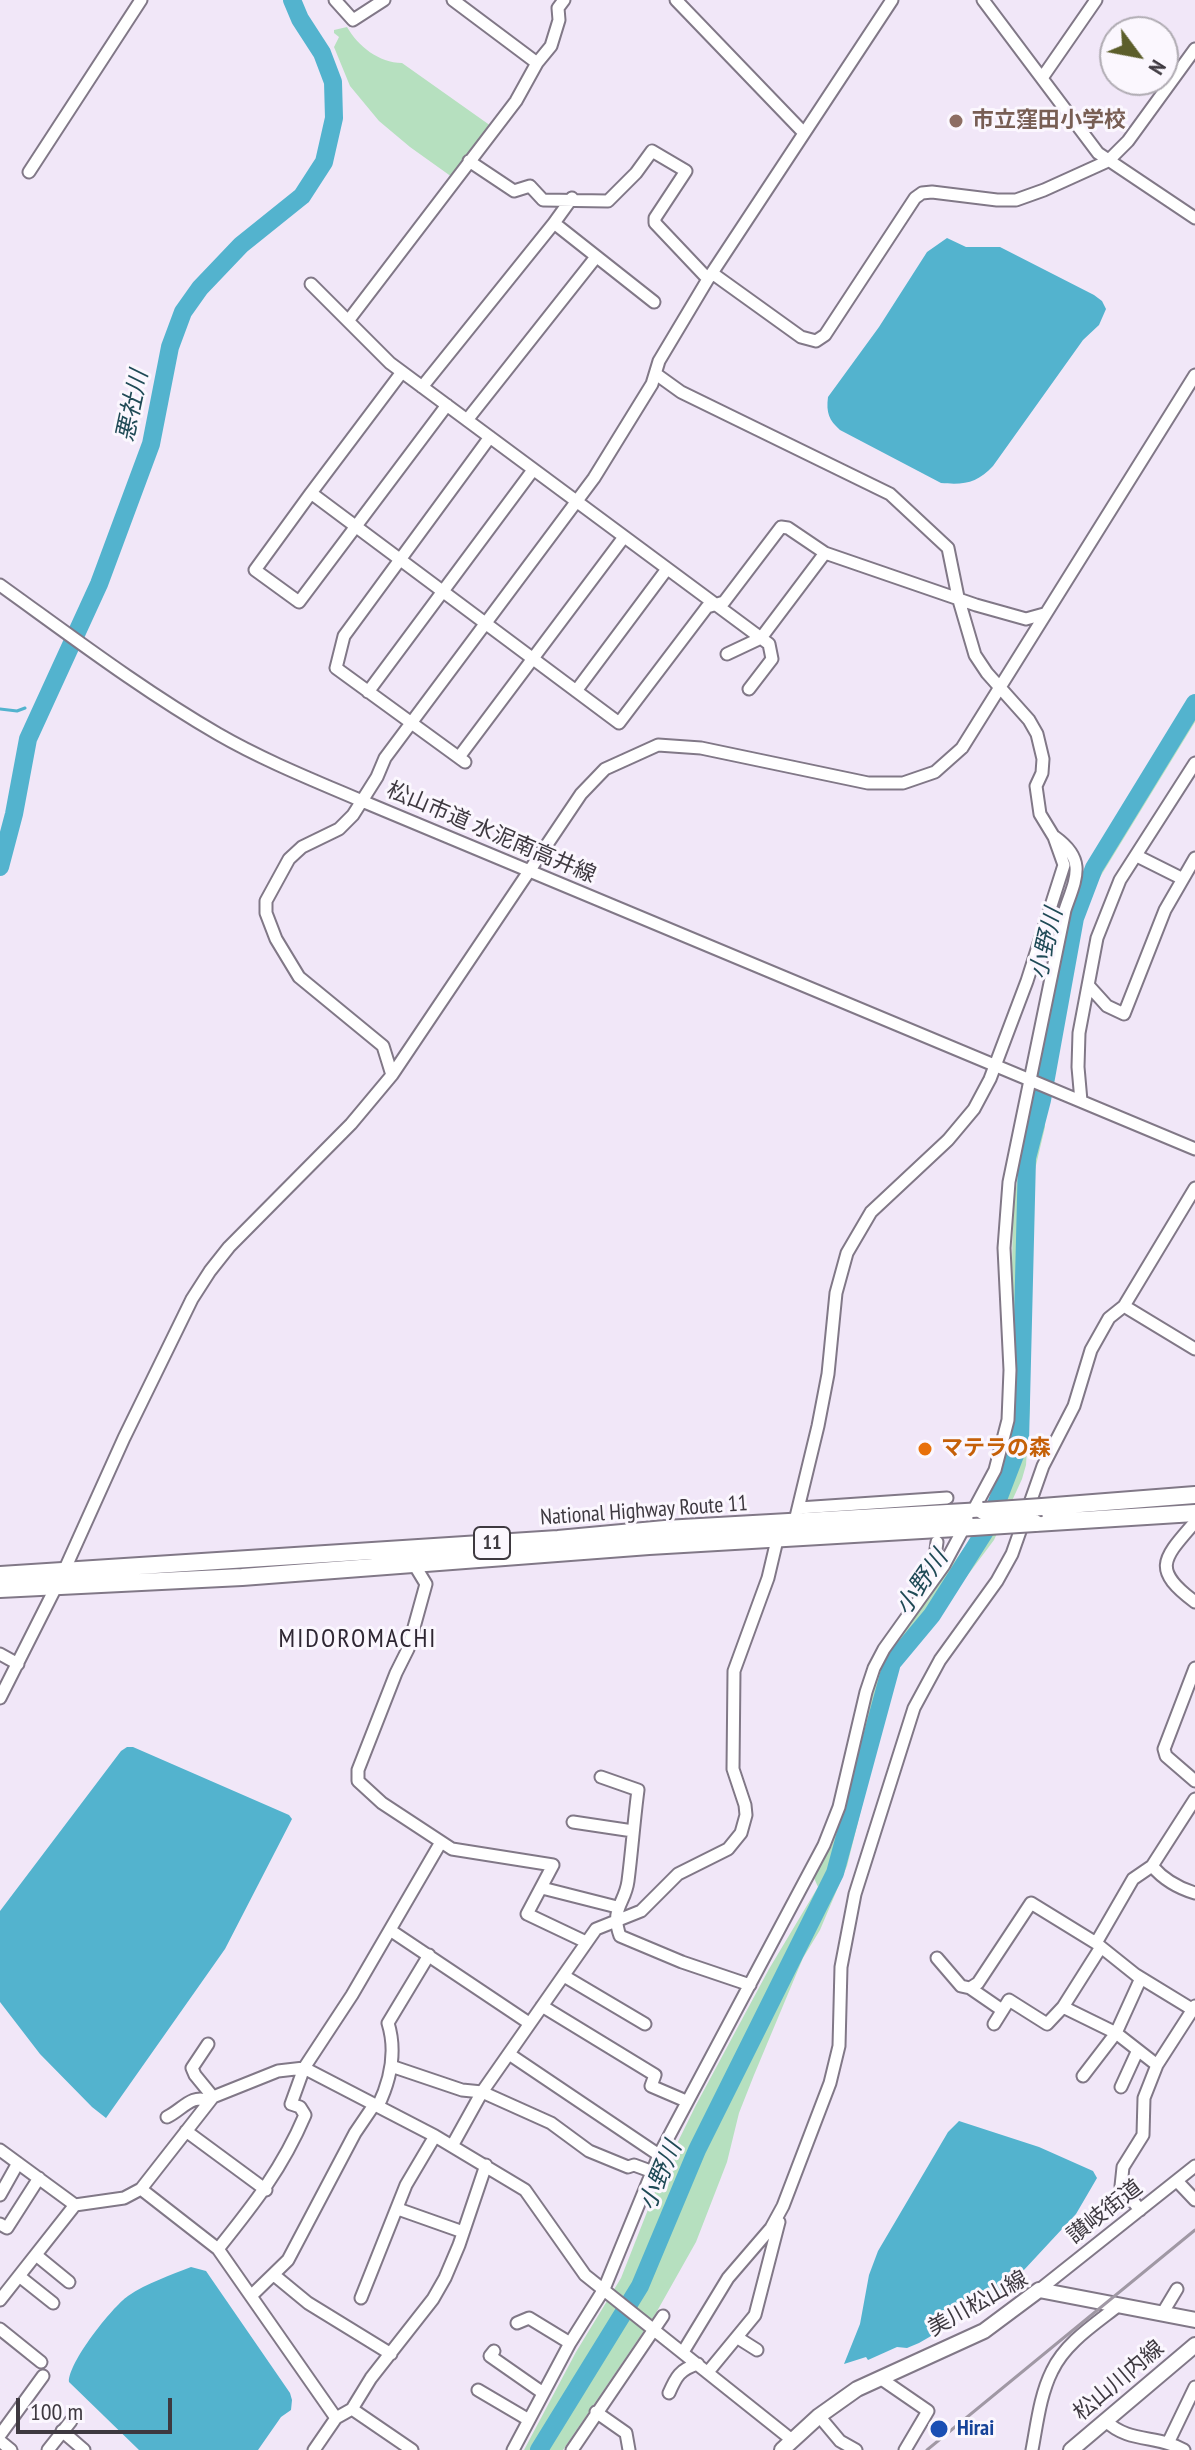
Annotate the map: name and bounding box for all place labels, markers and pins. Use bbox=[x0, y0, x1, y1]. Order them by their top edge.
place label: 市立窪田小学校 bbox=[972, 108, 1126, 134]
marker: 市立窪田小学校 bbox=[947, 112, 965, 130]
place label: マテラの森 bbox=[941, 1436, 1051, 1462]
marker: マテラの森 bbox=[916, 1440, 934, 1458]
place label: Hirai bbox=[957, 2416, 994, 2442]
marker: Hirai bbox=[928, 2418, 950, 2440]

